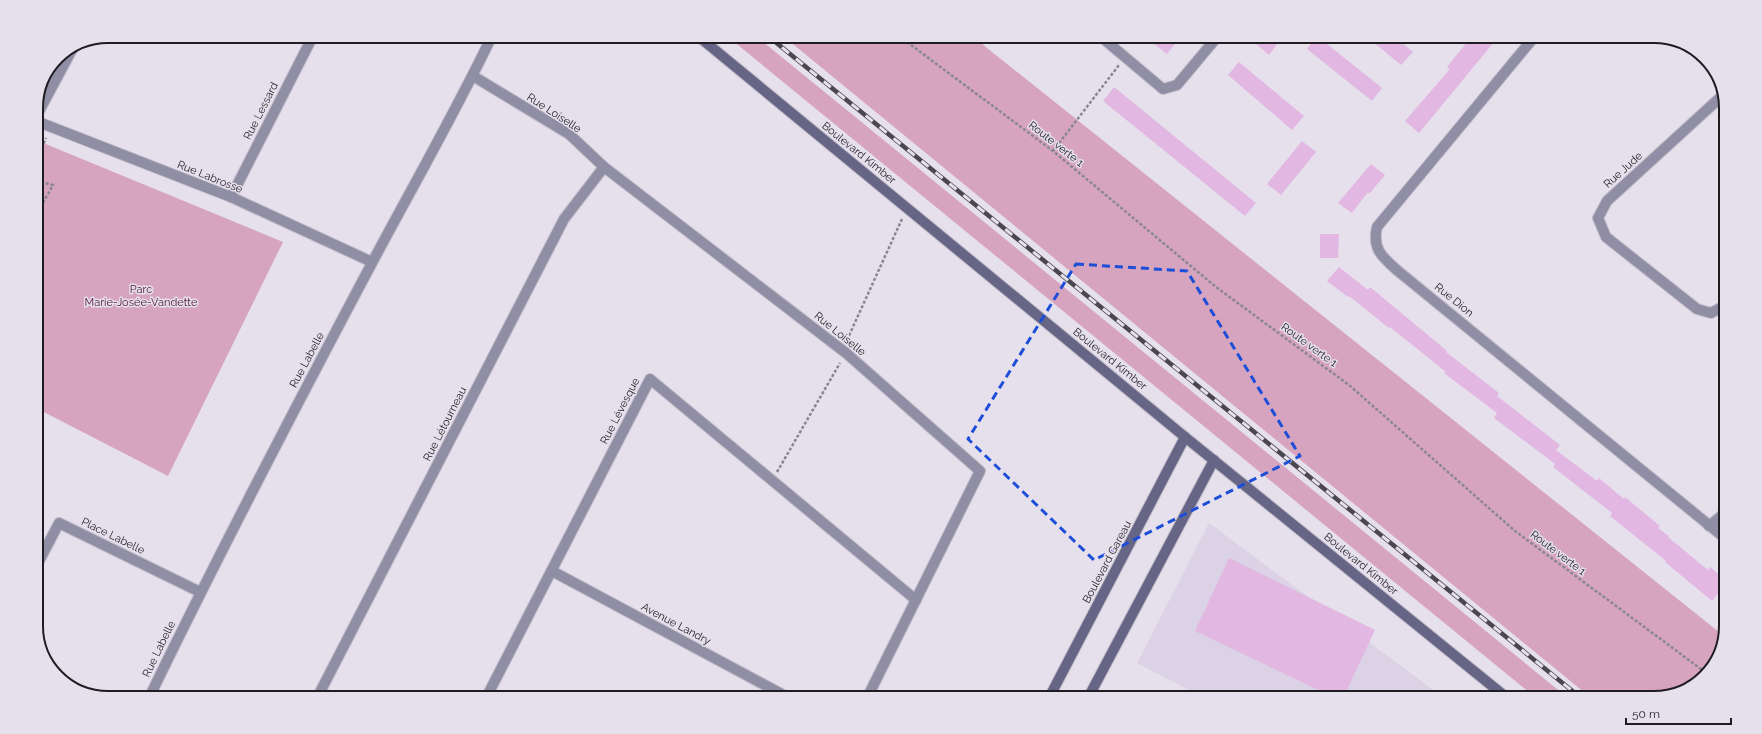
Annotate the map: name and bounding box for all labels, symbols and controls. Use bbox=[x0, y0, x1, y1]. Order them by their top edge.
street label: Rue Lessard bbox=[241, 80, 281, 142]
street label: Rue Loiselle bbox=[524, 91, 584, 136]
street label: Boulevard Kimber bbox=[819, 119, 899, 187]
street label: Route verte 1 bbox=[1026, 119, 1086, 170]
street label: Rue Jude bbox=[1601, 149, 1645, 191]
street label: Rue Labrosse bbox=[175, 158, 245, 196]
street label: Rue Dion bbox=[1432, 280, 1476, 320]
park label: Parc Marie-Josée-Vandette bbox=[85, 283, 198, 309]
street label: Rue Loiselle bbox=[812, 309, 869, 359]
street label: Route verte 1 bbox=[1278, 320, 1340, 370]
street label: Boulevard Kimber bbox=[1070, 325, 1150, 393]
street label: Rue Labelle bbox=[287, 330, 327, 390]
street label: Rue Lévesque bbox=[598, 375, 643, 446]
street label: Rue Létourneau bbox=[421, 385, 469, 463]
street label: Place Labelle bbox=[79, 515, 147, 557]
street label: Boulevard Gareau bbox=[1080, 519, 1134, 605]
street label: Route verte 1 bbox=[1528, 528, 1589, 578]
street label: Boulevard Kimber bbox=[1321, 530, 1401, 598]
street label: Avenue Landry bbox=[639, 600, 713, 648]
street label: Rue Labelle bbox=[140, 618, 178, 679]
scale bar bbox=[1626, 700, 1731, 726]
text: 50 m bbox=[1632, 707, 1660, 721]

